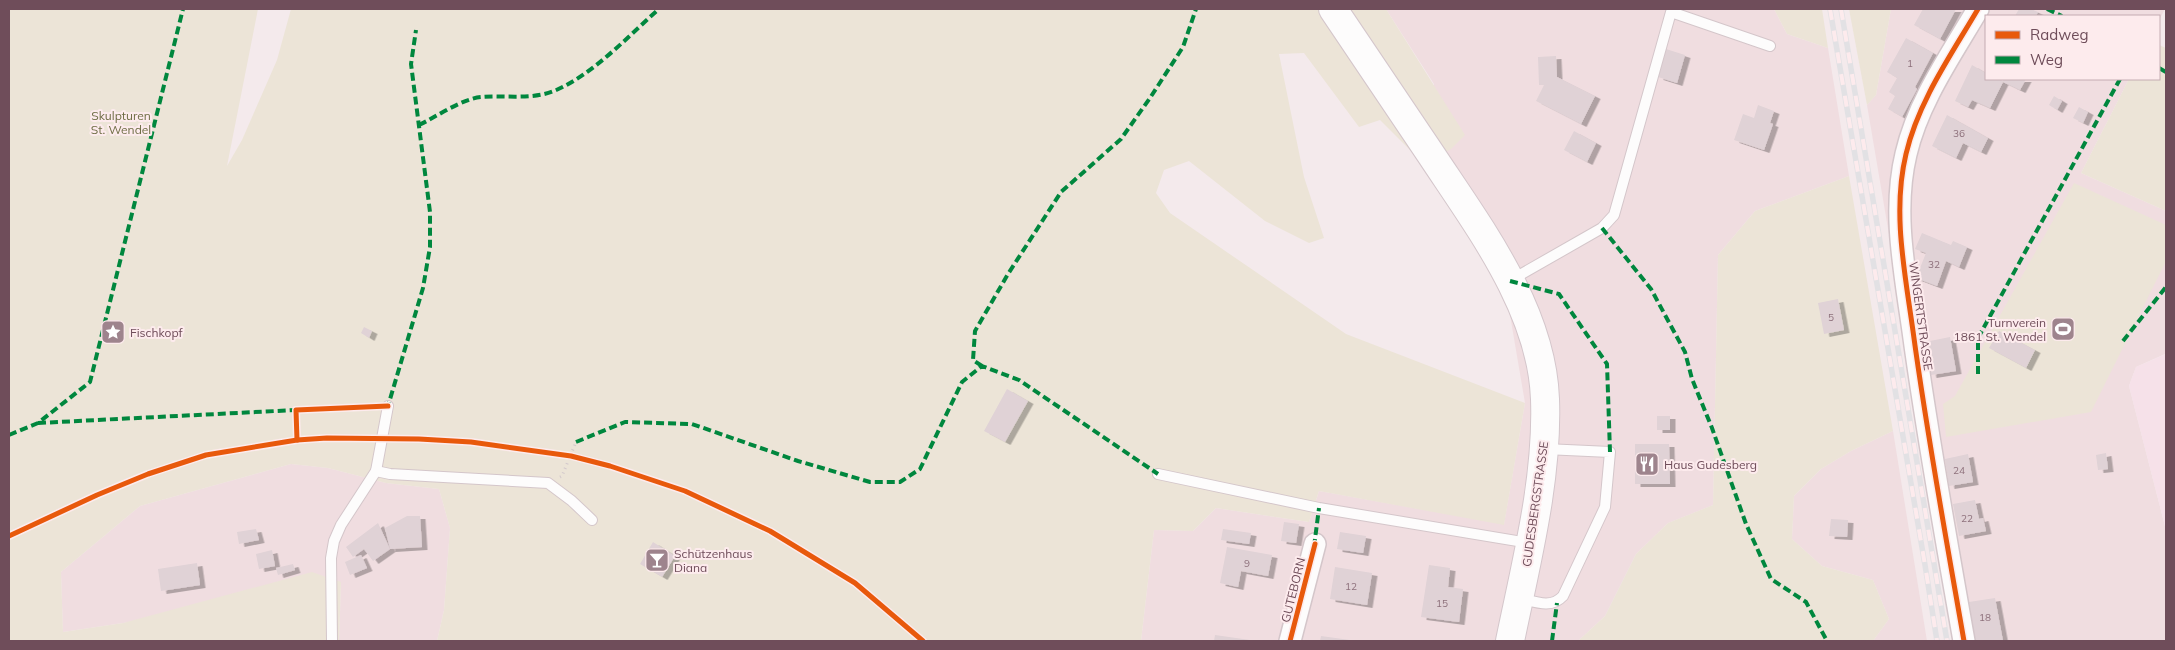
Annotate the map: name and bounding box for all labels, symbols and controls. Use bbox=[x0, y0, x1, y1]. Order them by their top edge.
legend bbox=[1985, 15, 2160, 80]
text: Radweg bbox=[2030, 25, 2088, 44]
text: Weg bbox=[2030, 50, 2063, 69]
house number: 1 bbox=[1907, 57, 1913, 70]
park label: Skulpturen St. Wendel bbox=[91, 108, 151, 137]
house number: 36 bbox=[1953, 127, 1965, 140]
house number: 32 bbox=[1928, 258, 1940, 271]
street label: WINGERTSTRASSE bbox=[1906, 261, 1936, 371]
house number: 5 bbox=[1828, 311, 1834, 324]
place label: Turnverein 1861 St. Wendel bbox=[1954, 315, 2046, 344]
sports icon: Turnverein 1861 St. Wendel bbox=[2050, 316, 2076, 342]
place icon: Fischkopf bbox=[100, 319, 126, 345]
place label: Fischkopf bbox=[130, 325, 184, 340]
street label: GUDESBERGSTRASSE bbox=[1519, 440, 1551, 568]
restaurant icon: Haus Gudesberg bbox=[1634, 451, 1660, 477]
place label: Haus Gudesberg bbox=[1664, 457, 1757, 472]
house number: 24 bbox=[1953, 464, 1965, 477]
house number: 22 bbox=[1961, 512, 1973, 525]
place label: Schützenhaus Diana bbox=[674, 546, 752, 575]
bar icon: Schützenhaus Diana bbox=[644, 547, 670, 573]
street label: GUTEBORN bbox=[1278, 556, 1308, 624]
house number: 9 bbox=[1244, 557, 1250, 570]
house number: 12 bbox=[1345, 580, 1357, 593]
house number: 15 bbox=[1436, 597, 1448, 610]
house number: 18 bbox=[1979, 611, 1991, 624]

